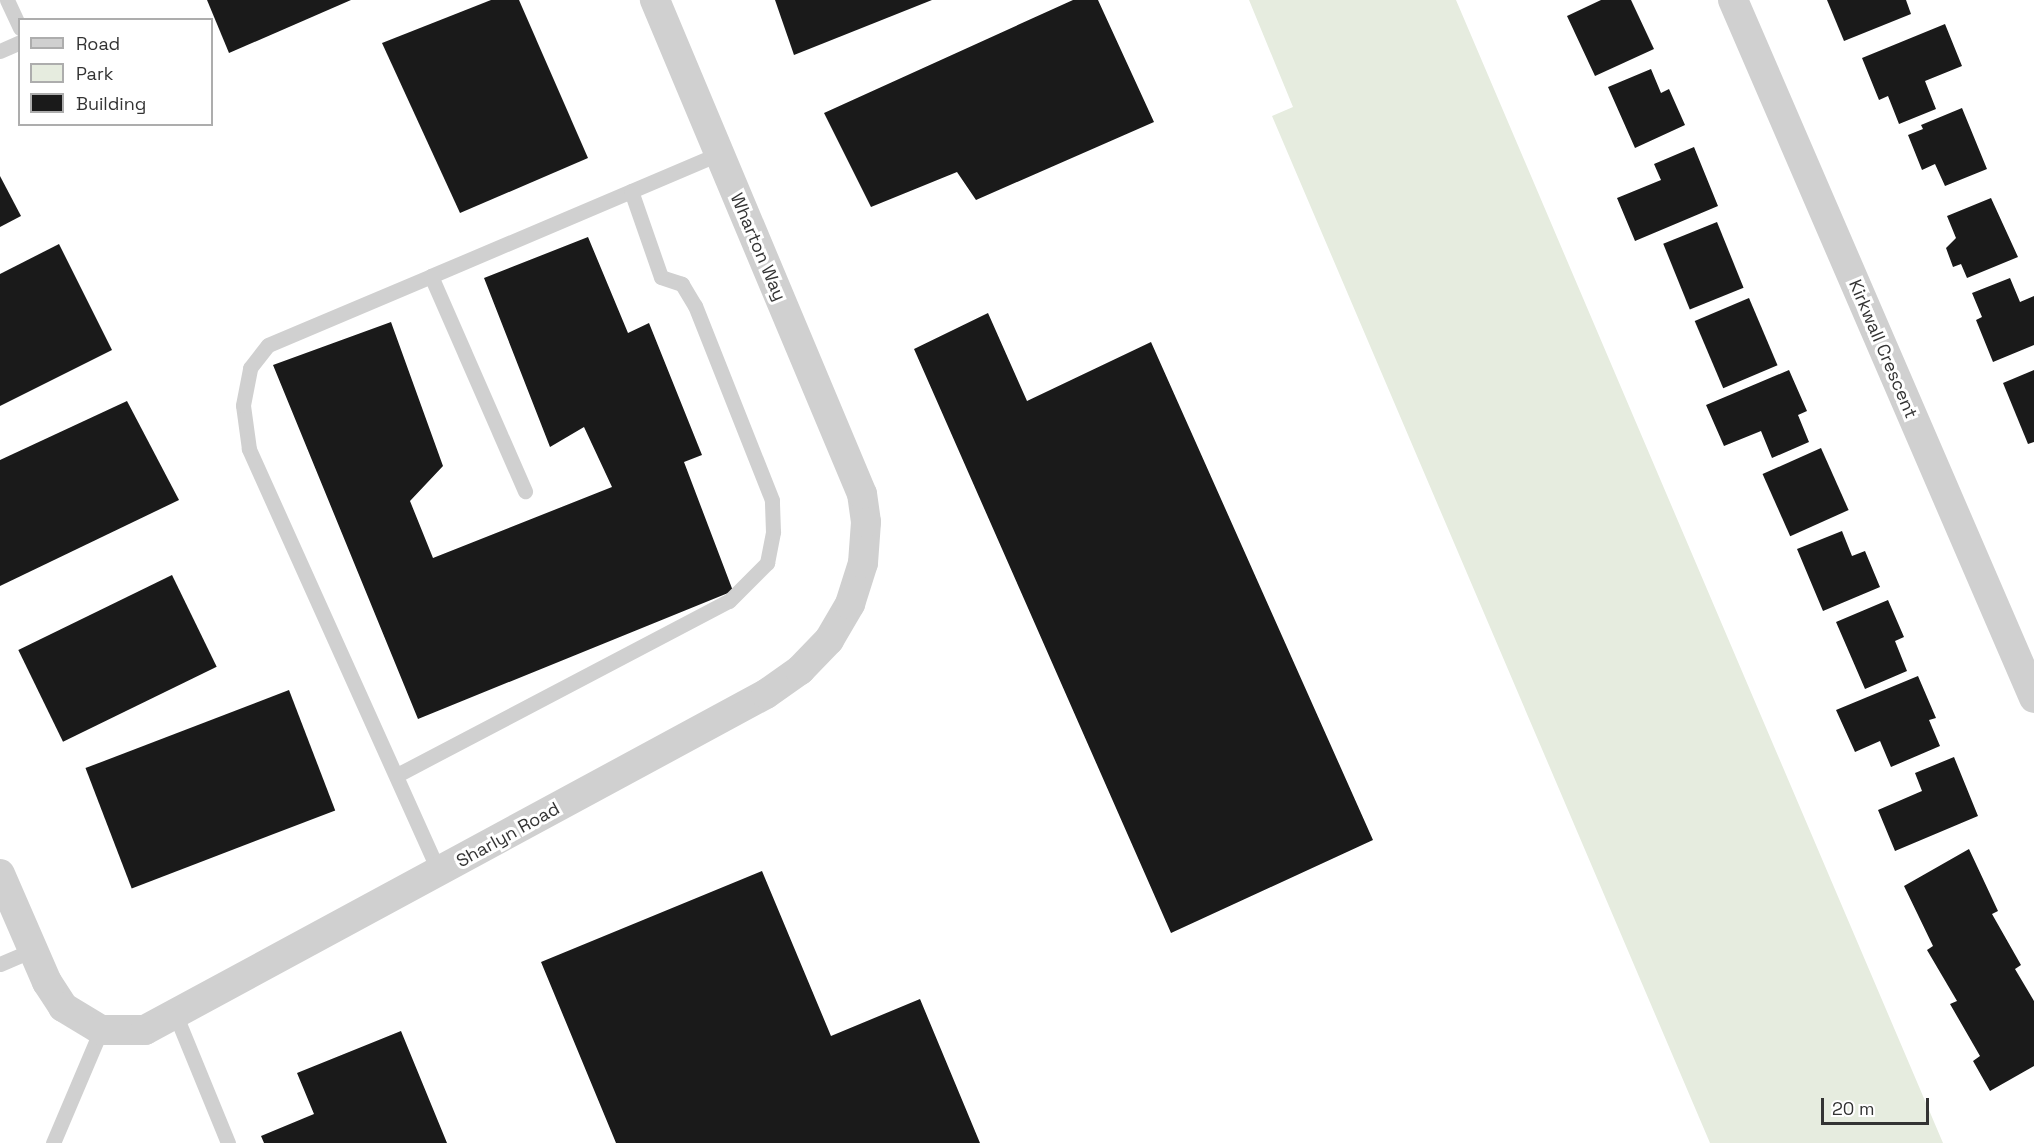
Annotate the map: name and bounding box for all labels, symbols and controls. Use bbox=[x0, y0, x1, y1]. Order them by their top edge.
legend bbox=[18, 18, 213, 126]
text: Road bbox=[76, 32, 120, 55]
text: Park bbox=[76, 62, 113, 85]
text: Building bbox=[76, 92, 146, 115]
street label: Wharton Way bbox=[726, 190, 790, 304]
street label: Kirkwall Crescent bbox=[1844, 276, 1922, 422]
street label: Sharlyn Road bbox=[453, 798, 563, 872]
scale bar bbox=[1824, 1086, 1932, 1124]
text: 20 m bbox=[1832, 1097, 1875, 1120]

